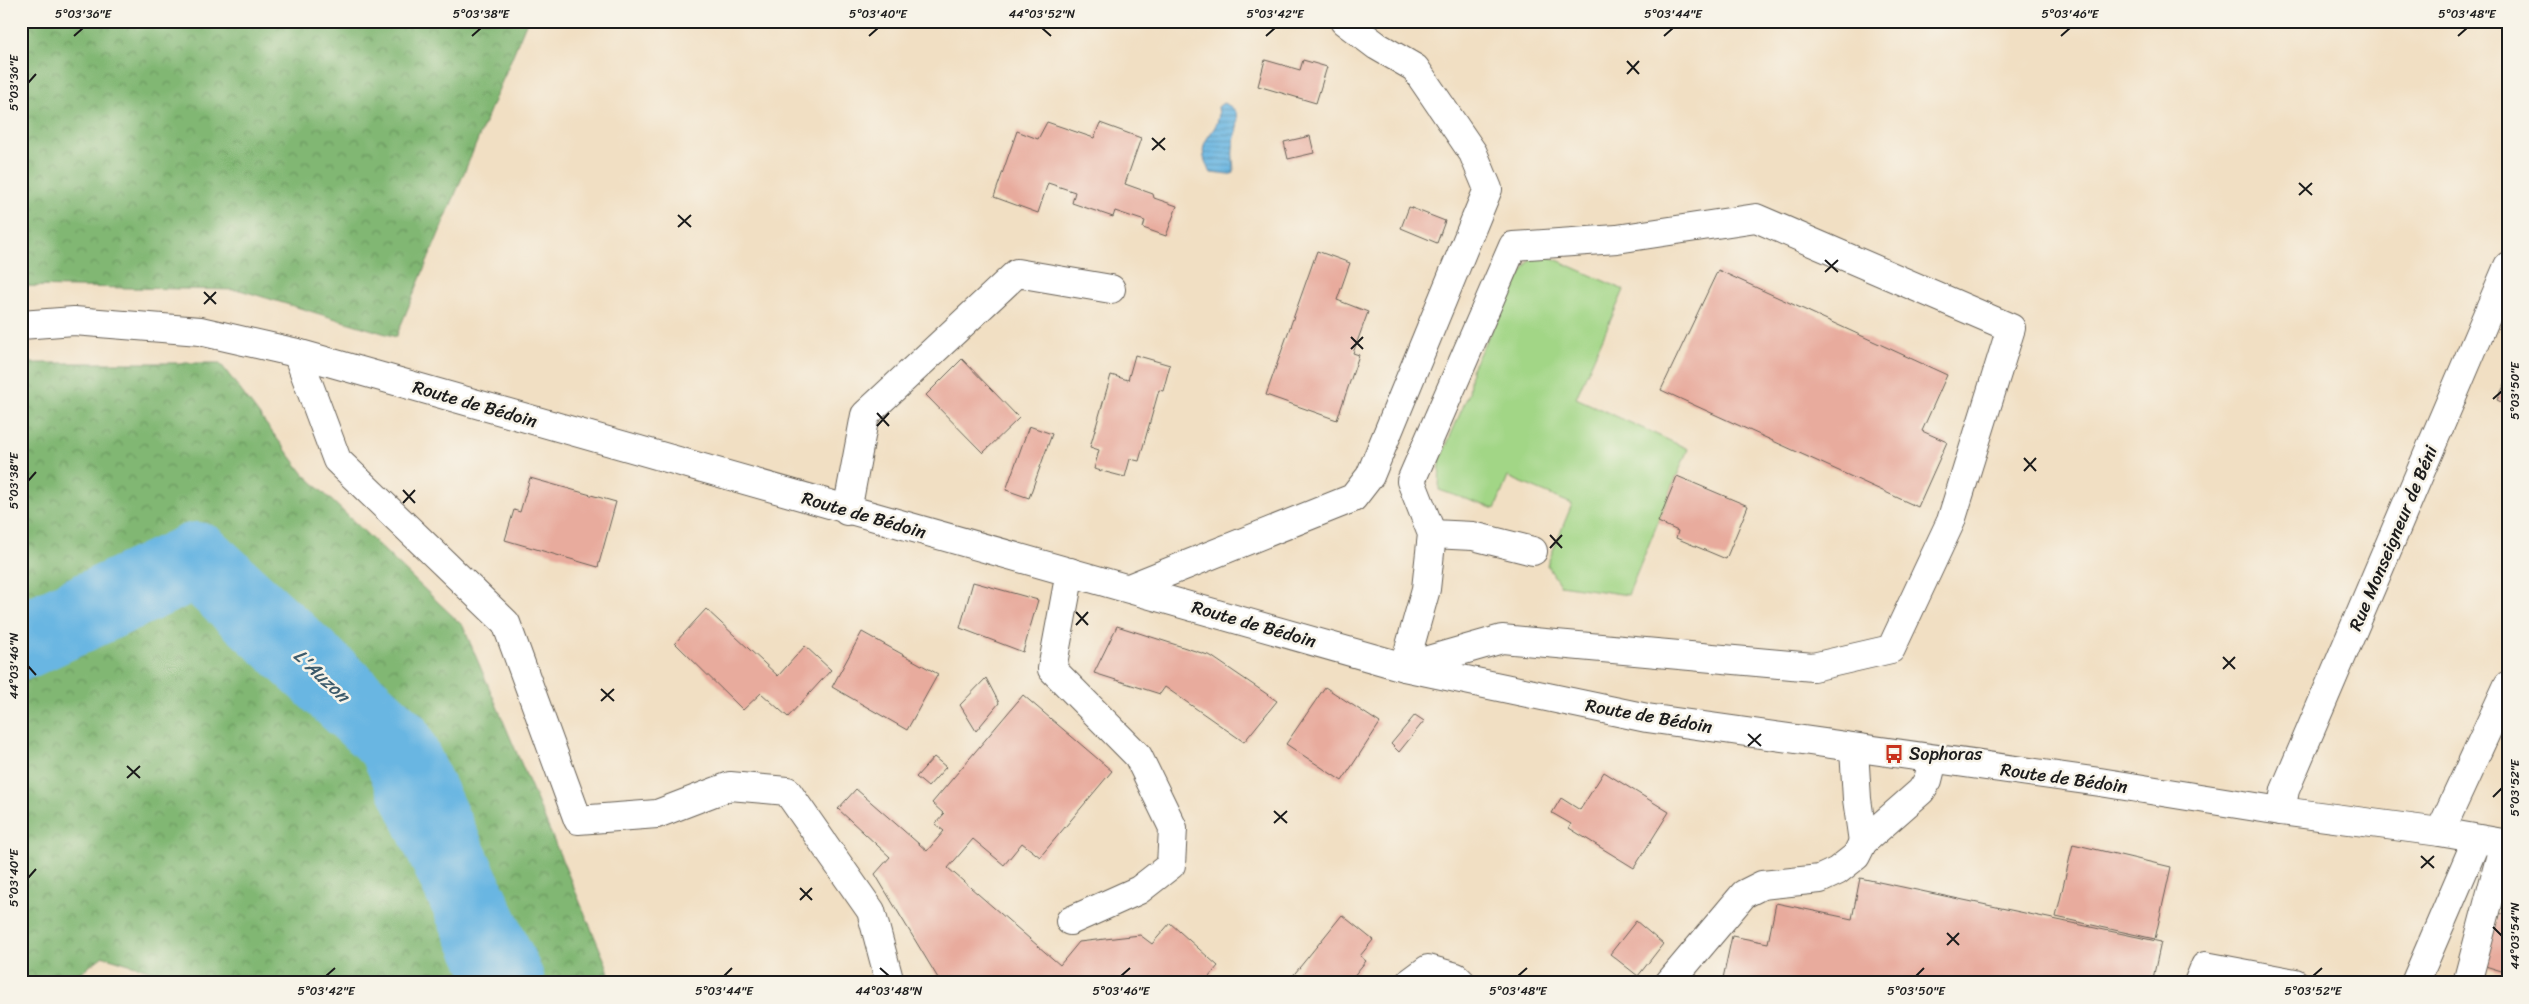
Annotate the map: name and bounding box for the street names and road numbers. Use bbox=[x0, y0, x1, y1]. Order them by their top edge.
street label: Route de Bédoin bbox=[409, 371, 541, 437]
street label: Rue Monseigneur de Béni bbox=[2339, 439, 2447, 636]
street label: Route de Bédoin bbox=[798, 482, 930, 548]
street label: Route de Bédoin bbox=[1188, 591, 1320, 657]
street label: Route de Bédoin bbox=[1583, 689, 1715, 743]
street label: Route de Bédoin bbox=[1998, 753, 2130, 803]

